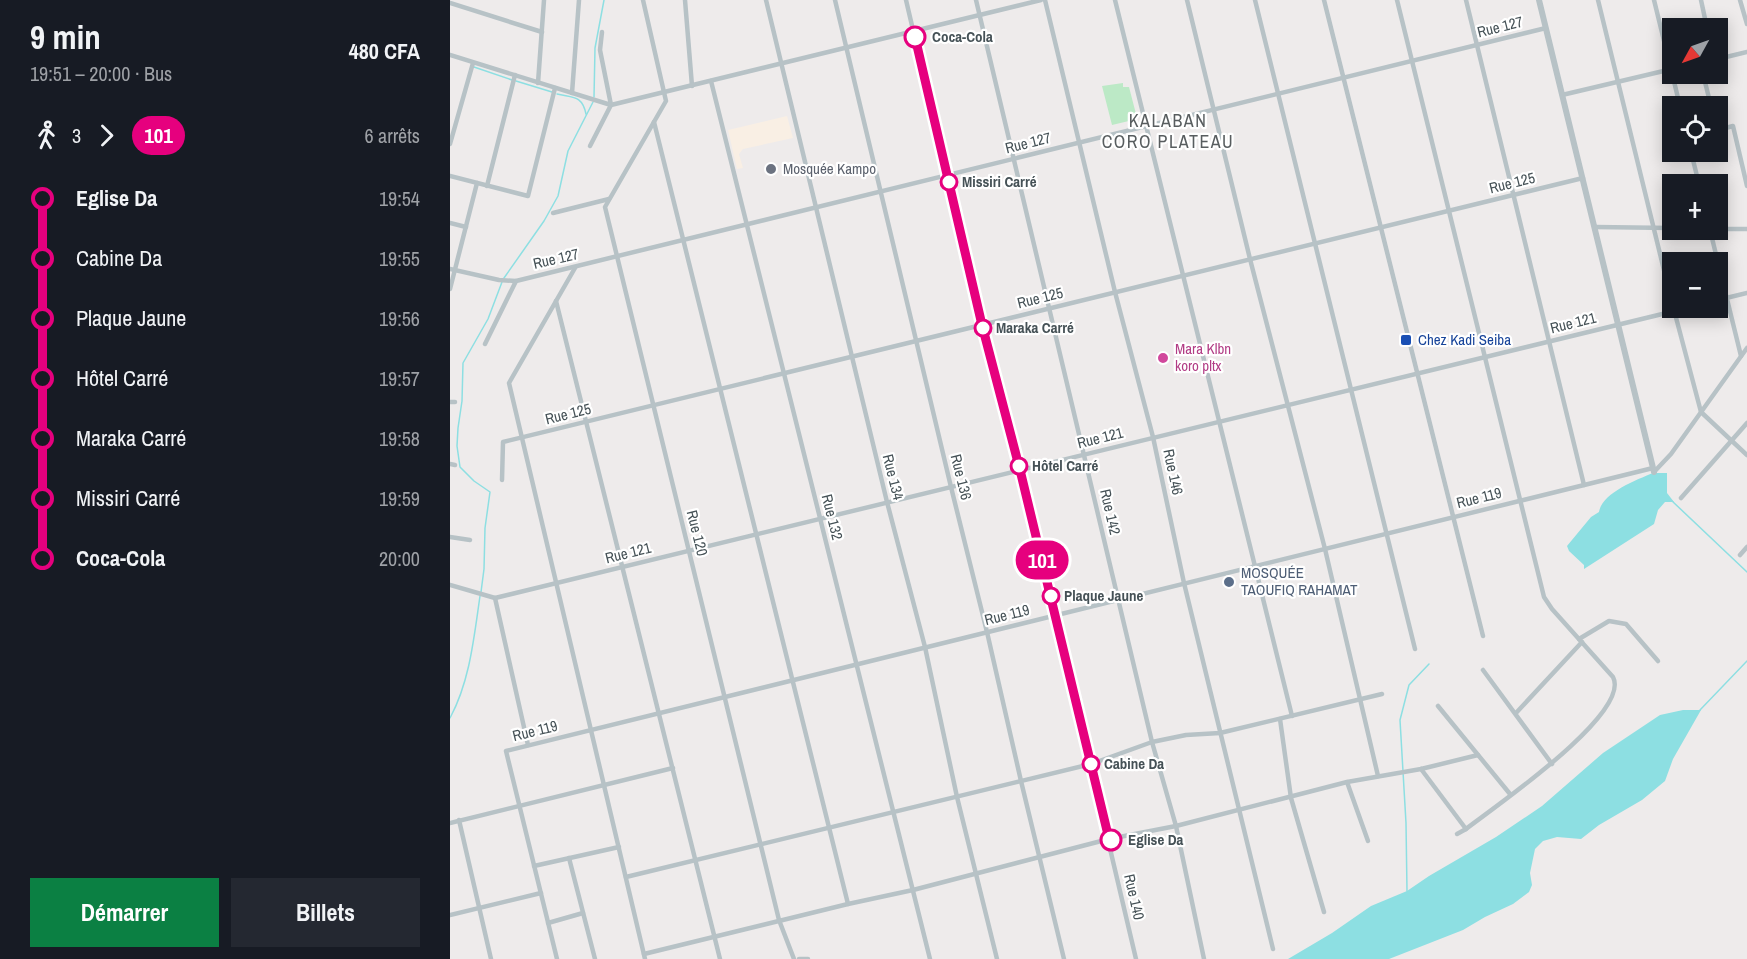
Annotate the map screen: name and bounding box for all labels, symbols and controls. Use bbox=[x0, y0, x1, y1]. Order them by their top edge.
street label: Rue 127 bbox=[1475, 11, 1525, 42]
text: 9 min bbox=[30, 15, 101, 59]
north arrow bbox=[1662, 18, 1728, 84]
map controls bbox=[1662, 18, 1728, 318]
marker: Coca-Cola bbox=[904, 26, 926, 48]
place label: Coca-Cola bbox=[932, 26, 993, 47]
text: 480 CFA bbox=[349, 36, 420, 66]
text: 19:51 – 20:00 · Bus bbox=[30, 60, 172, 87]
button: locate bbox=[1662, 96, 1728, 162]
district label: KALABAN CORO PLATEAU bbox=[1102, 108, 1234, 154]
icon: walk bbox=[30, 119, 63, 152]
icon: forward bbox=[90, 119, 123, 152]
text: 101 bbox=[144, 121, 173, 150]
text: 3 bbox=[72, 122, 81, 149]
text: 6 arrêts bbox=[364, 122, 420, 149]
street label: Rue 127 bbox=[1003, 127, 1053, 158]
place label: Mosquée Kampo bbox=[783, 158, 876, 179]
marker: Mosquée Kampo bbox=[764, 162, 778, 176]
street label: Rue 125 bbox=[1487, 167, 1537, 198]
place label: Missiri Carré bbox=[962, 171, 1037, 192]
marker: Missiri Carré bbox=[940, 173, 958, 191]
button: + bbox=[1662, 174, 1728, 240]
text: Eglise Da bbox=[76, 183, 157, 213]
text: 19:54 bbox=[379, 185, 420, 212]
text: Cabine Da bbox=[76, 243, 162, 273]
street label: Rue 127 bbox=[531, 243, 581, 274]
text: 19:55 bbox=[379, 245, 420, 272]
button: − bbox=[1662, 252, 1728, 318]
street label: Rue 125 bbox=[1015, 282, 1065, 313]
text: Plaque Jaune bbox=[76, 303, 186, 333]
text: 19:56 bbox=[379, 305, 420, 332]
street label: Rue 121 bbox=[1548, 307, 1598, 338]
place label: Maraka Carré bbox=[996, 317, 1074, 338]
marker: Maraka Carré bbox=[974, 319, 992, 337]
place label: Chez Kadi Seiba bbox=[1418, 329, 1511, 350]
marker: Chez Kadi Seiba bbox=[1399, 333, 1413, 347]
place label: Mara Klbn koro pltx bbox=[1175, 338, 1231, 376]
marker: Mara Klbn koro pltx bbox=[1156, 351, 1170, 365]
text: Hôtel Carré bbox=[76, 363, 168, 393]
text: 19:57 bbox=[379, 365, 420, 392]
street label: Rue 125 bbox=[543, 398, 593, 429]
street label: Rue 121 bbox=[1075, 422, 1125, 453]
text: Maraka Carré bbox=[76, 423, 186, 453]
text: 19:58 bbox=[379, 425, 420, 452]
street label: Rue 146 bbox=[1158, 447, 1189, 497]
street label: Rue 134 bbox=[878, 452, 909, 502]
street label: Rue 136 bbox=[946, 452, 977, 502]
place label: Hôtel Carré bbox=[1032, 455, 1098, 476]
marker: Hôtel Carré bbox=[1010, 457, 1028, 475]
street label: Rue 119 bbox=[1454, 482, 1504, 513]
text: Missiri Carré bbox=[76, 483, 180, 513]
text: 19:59 bbox=[379, 485, 420, 512]
street label: Rue 142 bbox=[1095, 487, 1126, 537]
street label: Rue 132 bbox=[817, 492, 848, 542]
street label: Rue 120 bbox=[682, 508, 713, 558]
street label: Rue 121 bbox=[603, 537, 653, 568]
line badge: 101 bbox=[1008, 540, 1076, 580]
text: Coca-Cola bbox=[76, 543, 165, 573]
text: 20:00 bbox=[379, 545, 420, 572]
text: 101 bbox=[1028, 546, 1056, 575]
place label: MOSQUÉE TAOUFIQ RAHAMAT bbox=[1241, 562, 1358, 600]
marker: MOSQUÉE TAOUFIQ RAHAMAT bbox=[1222, 575, 1236, 589]
place label: Plaque Jaune bbox=[1064, 585, 1143, 606]
marker: Plaque Jaune bbox=[1042, 587, 1060, 605]
street label: Rue 119 bbox=[982, 599, 1032, 630]
street label: Rue 119 bbox=[510, 715, 560, 746]
place label: Cabine Da bbox=[1104, 753, 1164, 774]
marker: Cabine Da bbox=[1082, 755, 1100, 773]
marker: Eglise Da bbox=[1100, 829, 1122, 851]
place label: Eglise Da bbox=[1128, 829, 1184, 850]
street label: Rue 140 bbox=[1119, 872, 1150, 922]
button: Démarrer bbox=[30, 878, 219, 947]
button: Billets bbox=[231, 878, 420, 947]

